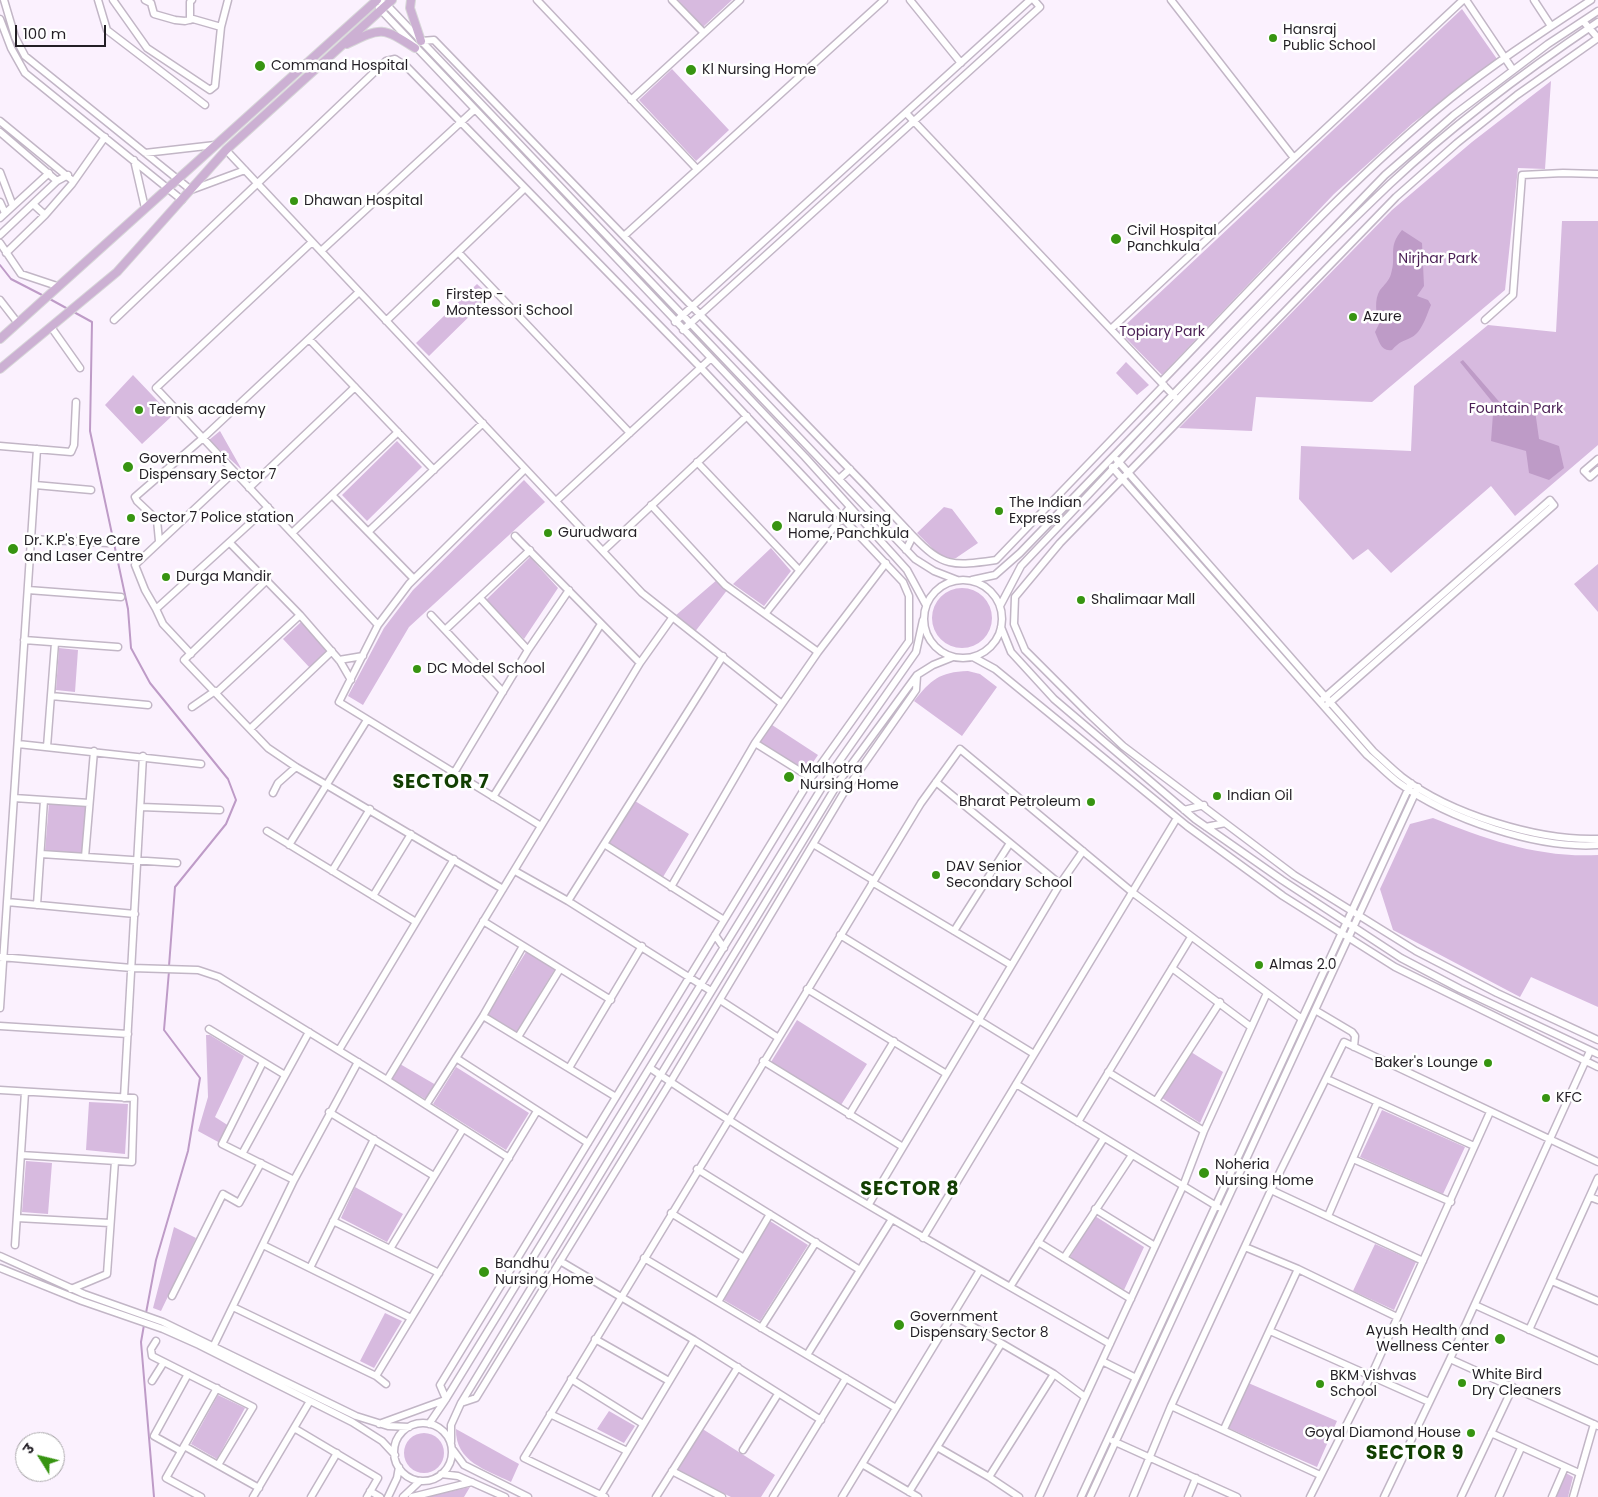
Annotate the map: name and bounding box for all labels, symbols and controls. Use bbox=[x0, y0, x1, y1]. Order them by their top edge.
scale bar bbox=[18, 15, 109, 47]
place label: Hansraj Public School bbox=[1283, 22, 1376, 54]
text: 100 m bbox=[23, 23, 66, 44]
marker: Hansraj Public School bbox=[1267, 32, 1279, 44]
place label: Command Hospital bbox=[271, 58, 408, 74]
marker: Command Hospital bbox=[253, 59, 267, 73]
place label: Kl Nursing Home bbox=[702, 62, 816, 78]
marker: Kl Nursing Home bbox=[684, 63, 698, 77]
place label: Dhawan Hospital bbox=[304, 193, 423, 209]
marker: Dhawan Hospital bbox=[288, 195, 300, 207]
place label: Civil Hospital Panchkula bbox=[1127, 223, 1217, 256]
marker: Civil Hospital Panchkula bbox=[1109, 232, 1123, 246]
park label: Nirjhar Park bbox=[1398, 251, 1478, 267]
place label: Firstep - Montessori School bbox=[446, 287, 573, 320]
marker: Firstep - Montessori School bbox=[430, 297, 442, 309]
place label: Azure bbox=[1363, 309, 1402, 325]
marker: Azure bbox=[1347, 311, 1359, 323]
park label: Topiary Park bbox=[1119, 324, 1205, 340]
park label: Fountain Park bbox=[1469, 401, 1563, 417]
place label: Tennis academy bbox=[149, 402, 266, 418]
marker: Tennis academy bbox=[133, 404, 145, 416]
place label: Government Dispensary Sector 7 bbox=[139, 451, 276, 484]
marker: Government Dispensary Sector 7 bbox=[121, 460, 135, 474]
place label: The Indian Express bbox=[1009, 495, 1082, 528]
marker: The Indian Express bbox=[993, 505, 1005, 517]
place label: Sector 7 Police station bbox=[141, 510, 294, 526]
place label: Narula Nursing Home, Panchkula bbox=[788, 510, 909, 542]
marker: Sector 7 Police station bbox=[125, 512, 137, 524]
marker: Narula Nursing Home, Panchkula bbox=[770, 519, 784, 533]
place label: Gurudwara bbox=[558, 525, 637, 541]
marker: Gurudwara bbox=[542, 527, 554, 539]
place label: Dr. K.P's Eye Care and Laser Centre bbox=[24, 533, 144, 566]
marker: Dr. K.P's Eye Care and Laser Centre bbox=[6, 542, 20, 556]
place label: Durga Mandir bbox=[176, 569, 271, 585]
marker: Durga Mandir bbox=[160, 571, 172, 583]
place label: Shalimaar Mall bbox=[1091, 592, 1195, 608]
marker: Shalimaar Mall bbox=[1075, 594, 1087, 606]
place label: DC Model School bbox=[427, 661, 545, 677]
marker: DC Model School bbox=[411, 663, 423, 675]
place label: Malhotra Nursing Home bbox=[800, 761, 899, 794]
marker: Malhotra Nursing Home bbox=[782, 770, 796, 784]
district label: SECTOR 7 bbox=[391, 772, 491, 794]
place label: Indian Oil bbox=[1227, 788, 1292, 804]
marker: Indian Oil bbox=[1211, 790, 1223, 802]
place label: Bharat Petroleum bbox=[959, 794, 1081, 810]
marker: Bharat Petroleum bbox=[1085, 796, 1097, 808]
place label: DAV Senior Secondary School bbox=[946, 859, 1072, 892]
marker: DAV Senior Secondary School bbox=[930, 869, 942, 881]
place label: Almas 2.0 bbox=[1269, 957, 1337, 973]
marker: Almas 2.0 bbox=[1253, 959, 1265, 971]
place label: Baker's Lounge bbox=[1374, 1055, 1478, 1071]
marker: Baker's Lounge bbox=[1482, 1057, 1494, 1069]
place label: KFC bbox=[1556, 1090, 1582, 1106]
marker: KFC bbox=[1540, 1092, 1552, 1104]
place label: Noheria Nursing Home bbox=[1215, 1157, 1314, 1190]
marker: Noheria Nursing Home bbox=[1197, 1166, 1211, 1180]
district label: SECTOR 8 bbox=[859, 1179, 961, 1201]
place label: Bandhu Nursing Home bbox=[495, 1256, 594, 1288]
marker: Bandhu Nursing Home bbox=[477, 1265, 491, 1279]
place label: Government Dispensary Sector 8 bbox=[910, 1309, 1049, 1341]
marker: Government Dispensary Sector 8 bbox=[892, 1318, 906, 1332]
place label: Ayush Health and Wellness Center bbox=[1366, 1323, 1489, 1355]
marker: Ayush Health and Wellness Center bbox=[1493, 1332, 1507, 1346]
place label: White Bird Dry Cleaners bbox=[1472, 1367, 1561, 1400]
place label: BKM Vishvas School bbox=[1330, 1368, 1417, 1400]
marker: White Bird Dry Cleaners bbox=[1456, 1377, 1468, 1389]
marker: BKM Vishvas School bbox=[1314, 1378, 1326, 1390]
place label: Goyal Diamond House bbox=[1305, 1425, 1461, 1441]
marker: Goyal Diamond House bbox=[1465, 1427, 1477, 1439]
north arrow bbox=[15, 1432, 65, 1482]
text: उ bbox=[18, 1440, 39, 1458]
district label: SECTOR 9 bbox=[1365, 1443, 1465, 1465]

